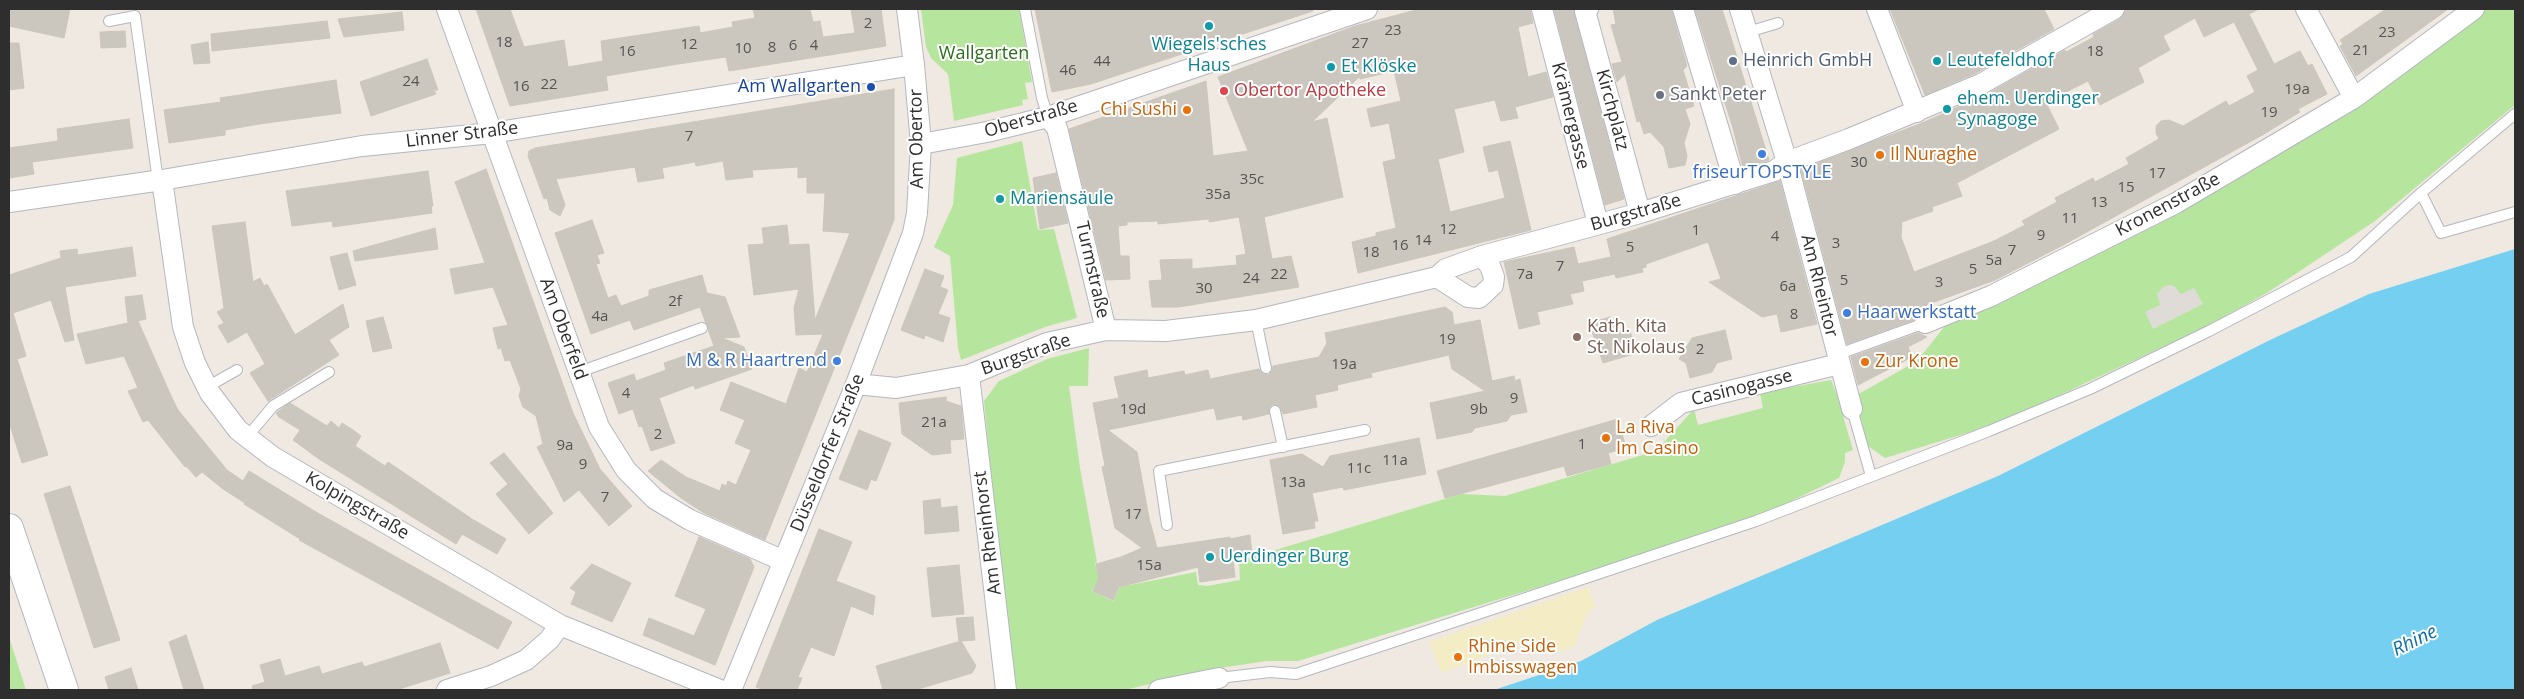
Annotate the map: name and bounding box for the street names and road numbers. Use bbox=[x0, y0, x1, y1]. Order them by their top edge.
street label: Krämergasse bbox=[1546, 60, 1594, 172]
street label: Kirchplatz bbox=[1591, 67, 1633, 153]
street label: Am Obertor bbox=[905, 89, 929, 189]
street label: Oberstraße bbox=[982, 95, 1080, 143]
street label: Linner Straße bbox=[405, 117, 519, 153]
street label: Kronenstraße bbox=[2112, 168, 2224, 242]
street label: Burgstraße bbox=[1588, 190, 1684, 236]
street label: Turmstraße bbox=[1070, 220, 1114, 320]
street label: Am Rheintor bbox=[1796, 232, 1842, 340]
street label: Am Oberfeld bbox=[535, 275, 591, 383]
street label: Burgstraße bbox=[978, 330, 1074, 380]
street label: Casinogasse bbox=[1689, 365, 1795, 411]
street label: Düsseldorfer Straße bbox=[786, 371, 870, 535]
street label: Kolpingstraße bbox=[301, 468, 413, 544]
street label: Am Rheinhorst bbox=[970, 470, 1006, 596]

